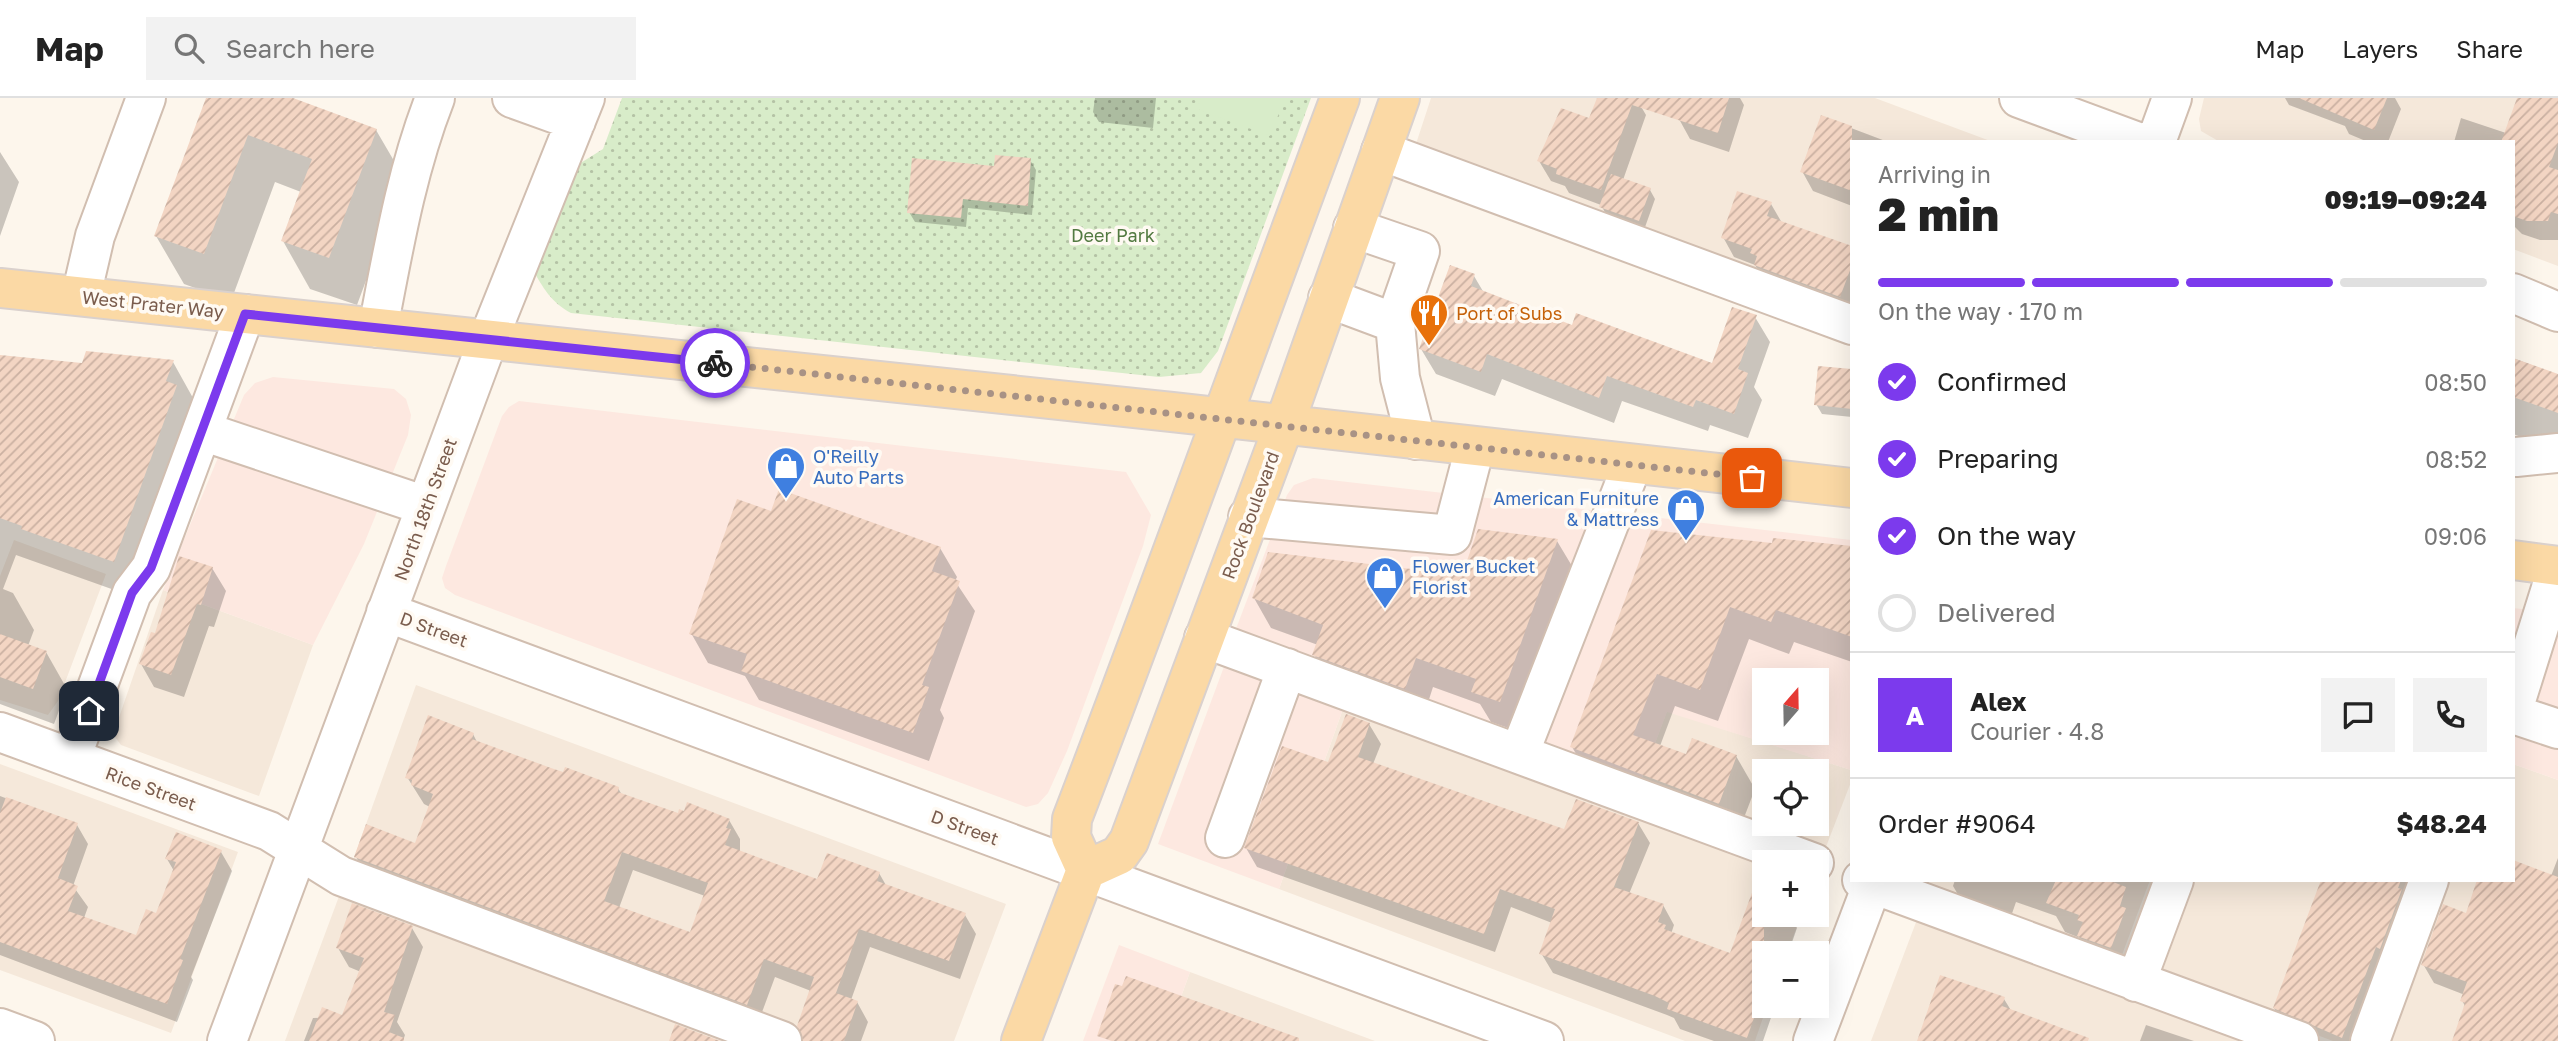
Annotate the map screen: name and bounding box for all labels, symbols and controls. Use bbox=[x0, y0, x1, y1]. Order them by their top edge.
search box bbox=[146, 17, 636, 80]
text: Map bbox=[35, 29, 104, 68]
icon: search bbox=[170, 29, 208, 67]
text: Search here bbox=[226, 33, 375, 64]
text: Map bbox=[2255, 34, 2304, 63]
text: Layers bbox=[2342, 34, 2418, 63]
text: Share bbox=[2456, 34, 2523, 63]
text: Arriving in bbox=[1878, 160, 1991, 188]
text: 09:19–09:24 bbox=[2325, 184, 2487, 215]
text: 2 min bbox=[1878, 186, 1999, 241]
park label: Deer Park bbox=[1071, 224, 1155, 246]
street label: West Prater Way bbox=[81, 286, 225, 322]
restaurant icon: Port of Subs bbox=[1408, 292, 1450, 347]
text: On the way · 170 m bbox=[1878, 297, 2083, 325]
place label: Port of Subs bbox=[1456, 302, 1562, 324]
courier bbox=[680, 328, 750, 398]
icon: bike bbox=[696, 344, 734, 382]
icon: check bbox=[1878, 363, 1916, 401]
text: Confirmed bbox=[1937, 366, 2067, 397]
text: 08:50 bbox=[2424, 368, 2487, 396]
street label: North 18th Street bbox=[389, 435, 461, 583]
icon: check bbox=[1878, 440, 1916, 478]
text: Preparing bbox=[1937, 443, 2059, 474]
shop icon: O'Reilly Auto Parts bbox=[765, 445, 807, 500]
place label: O'Reilly Auto Parts bbox=[813, 445, 904, 488]
text: 08:52 bbox=[2425, 445, 2487, 473]
street label: Rock Boulevard bbox=[1217, 448, 1283, 582]
pin bbox=[1722, 448, 1782, 508]
icon: bag bbox=[1733, 459, 1771, 497]
place label: American Furniture & Mattress bbox=[1493, 487, 1659, 530]
shop icon: American Furniture & Mattress bbox=[1665, 487, 1707, 542]
icon: check bbox=[1878, 517, 1916, 555]
text: On the way bbox=[1937, 520, 2076, 551]
text: 09:06 bbox=[2424, 522, 2487, 550]
shop icon: Flower Bucket Florist bbox=[1364, 555, 1406, 610]
place label: Flower Bucket Florist bbox=[1412, 555, 1535, 598]
text: Delivered bbox=[1937, 597, 2056, 628]
street label: D Street bbox=[397, 607, 471, 651]
north arrow bbox=[1752, 668, 1829, 746]
map controls bbox=[1752, 668, 1829, 1018]
button: chat bbox=[2321, 678, 2395, 752]
button: phone bbox=[2413, 678, 2487, 752]
pin bbox=[59, 681, 119, 741]
text: Alex bbox=[1970, 686, 2027, 717]
icon: home bbox=[70, 692, 108, 730]
text: A bbox=[1906, 700, 1924, 731]
text: Courier · 4.8 bbox=[1970, 717, 2104, 745]
button: locate bbox=[1752, 759, 1829, 836]
street label: Rice Street bbox=[103, 761, 199, 815]
street label: D Street bbox=[928, 805, 1002, 849]
text: Order #9064 bbox=[1878, 808, 2036, 839]
text: $48.24 bbox=[2396, 808, 2487, 839]
button: + bbox=[1752, 850, 1829, 927]
button: − bbox=[1752, 941, 1829, 1018]

